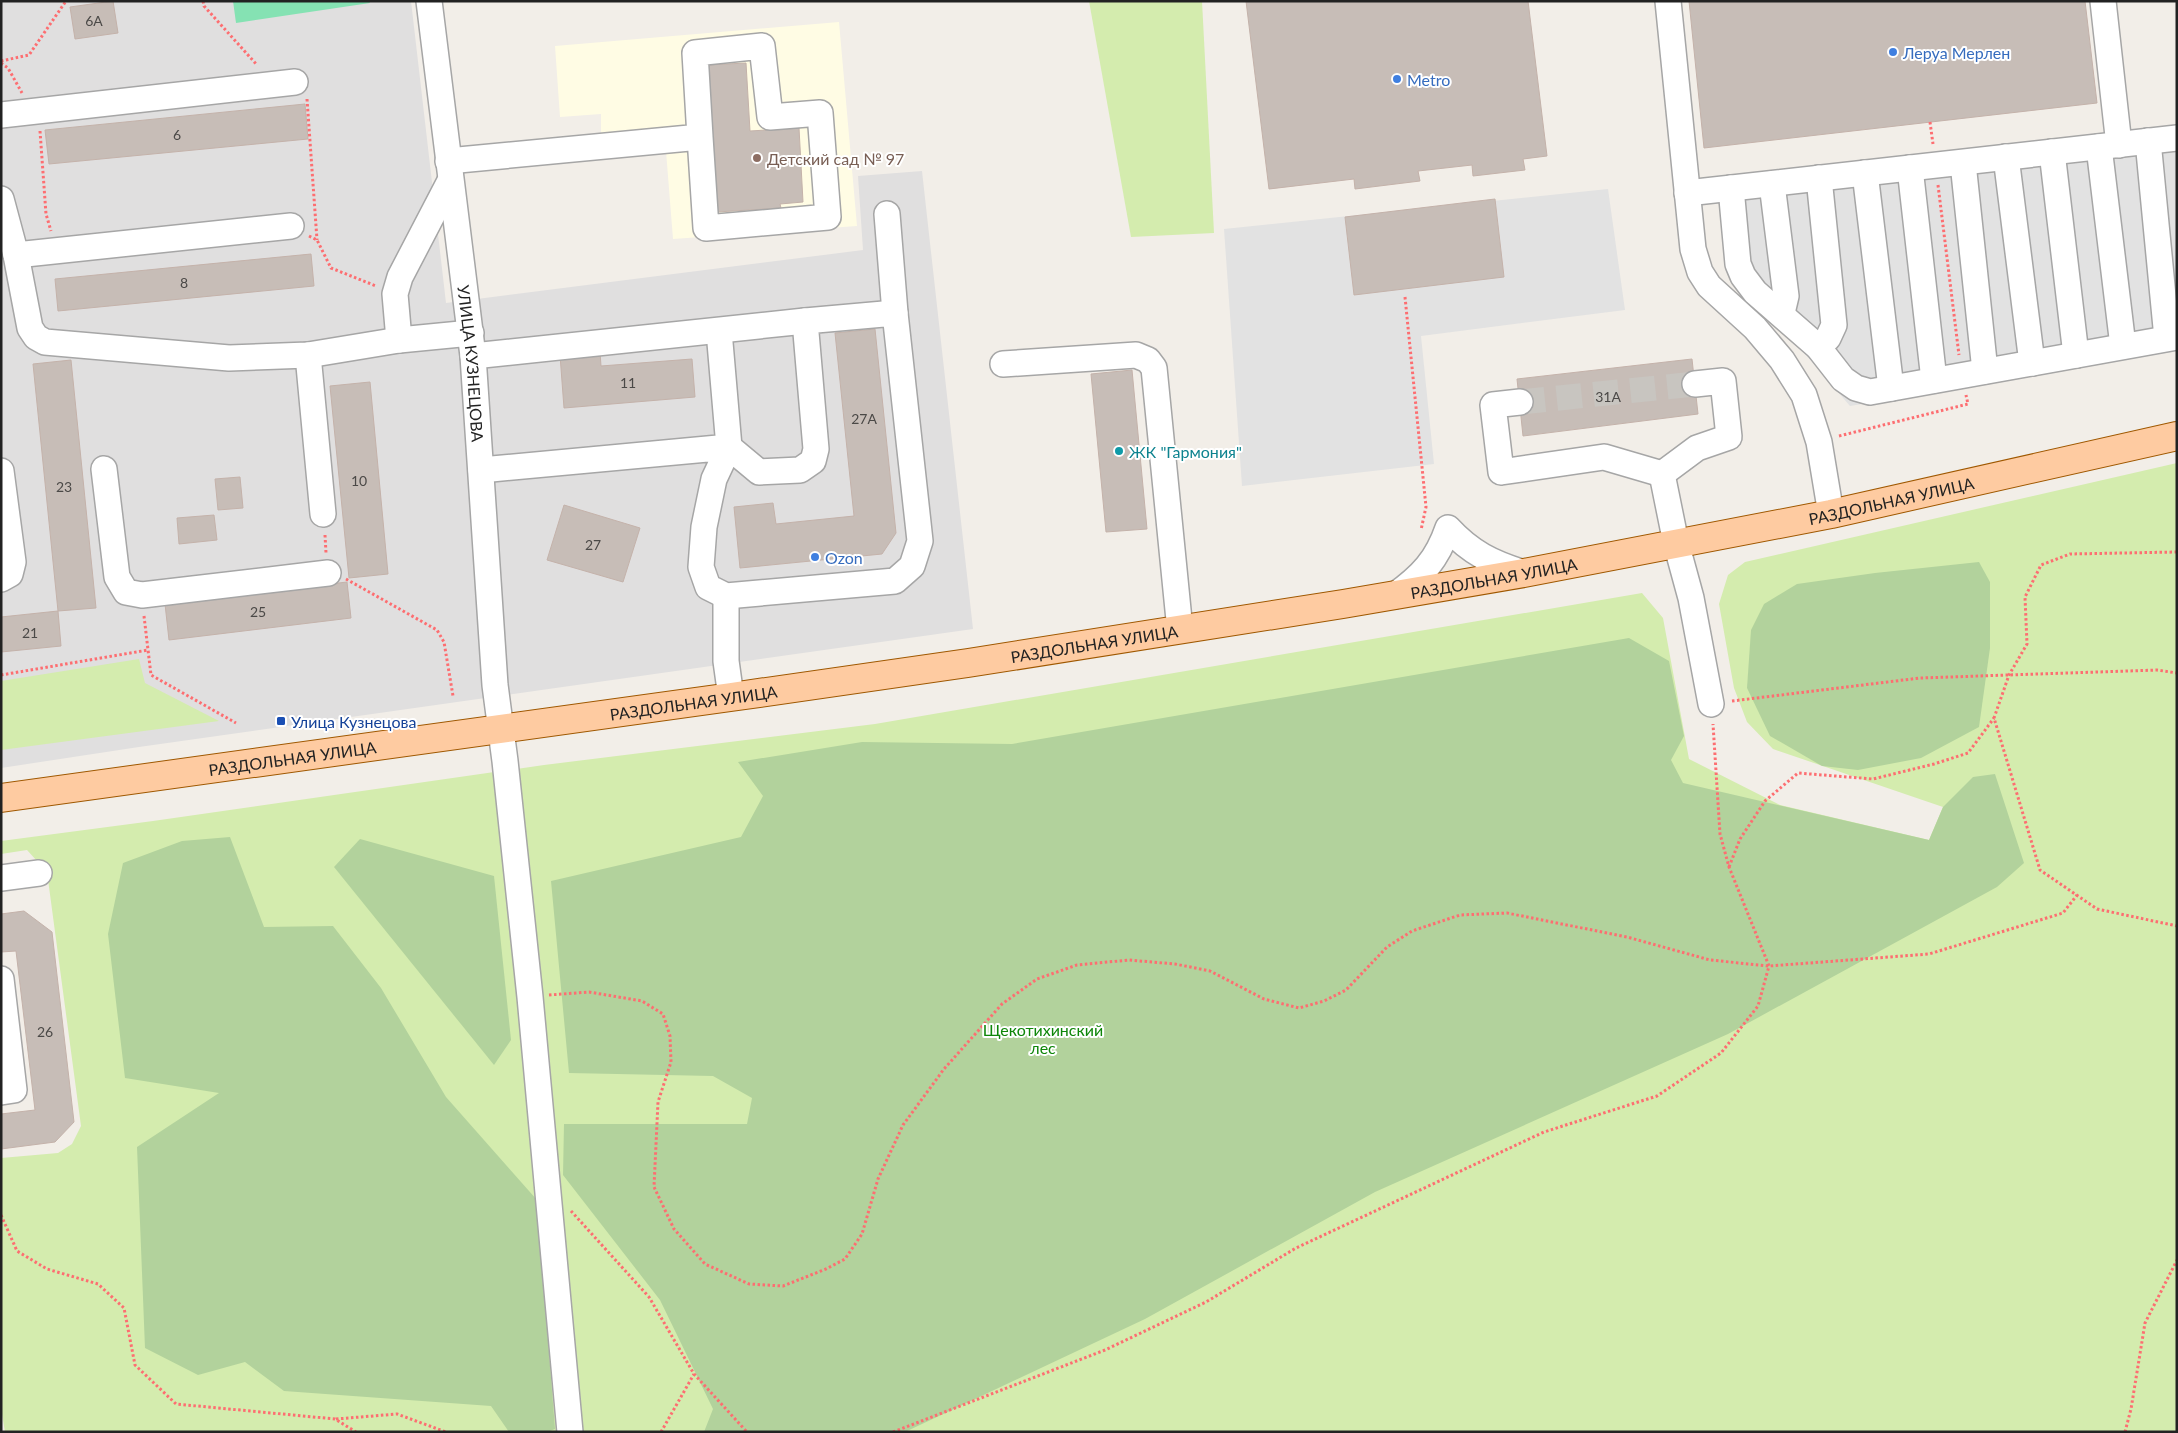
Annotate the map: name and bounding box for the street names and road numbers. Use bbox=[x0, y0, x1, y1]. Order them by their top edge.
street label: УЛИЦА КУЗНЕЦОВА bbox=[455, 284, 488, 443]
street label: РАЗДОЛЬНАЯ УЛИЦА bbox=[1807, 473, 1976, 528]
street label: РАЗДОЛЬНАЯ УЛИЦА bbox=[1409, 553, 1579, 602]
street label: РАЗДОЛЬНАЯ УЛИЦА bbox=[1009, 621, 1179, 666]
street label: РАЗДОЛЬНАЯ УЛИЦА bbox=[608, 681, 779, 723]
street label: РАЗДОЛЬНАЯ УЛИЦА bbox=[207, 737, 377, 779]

